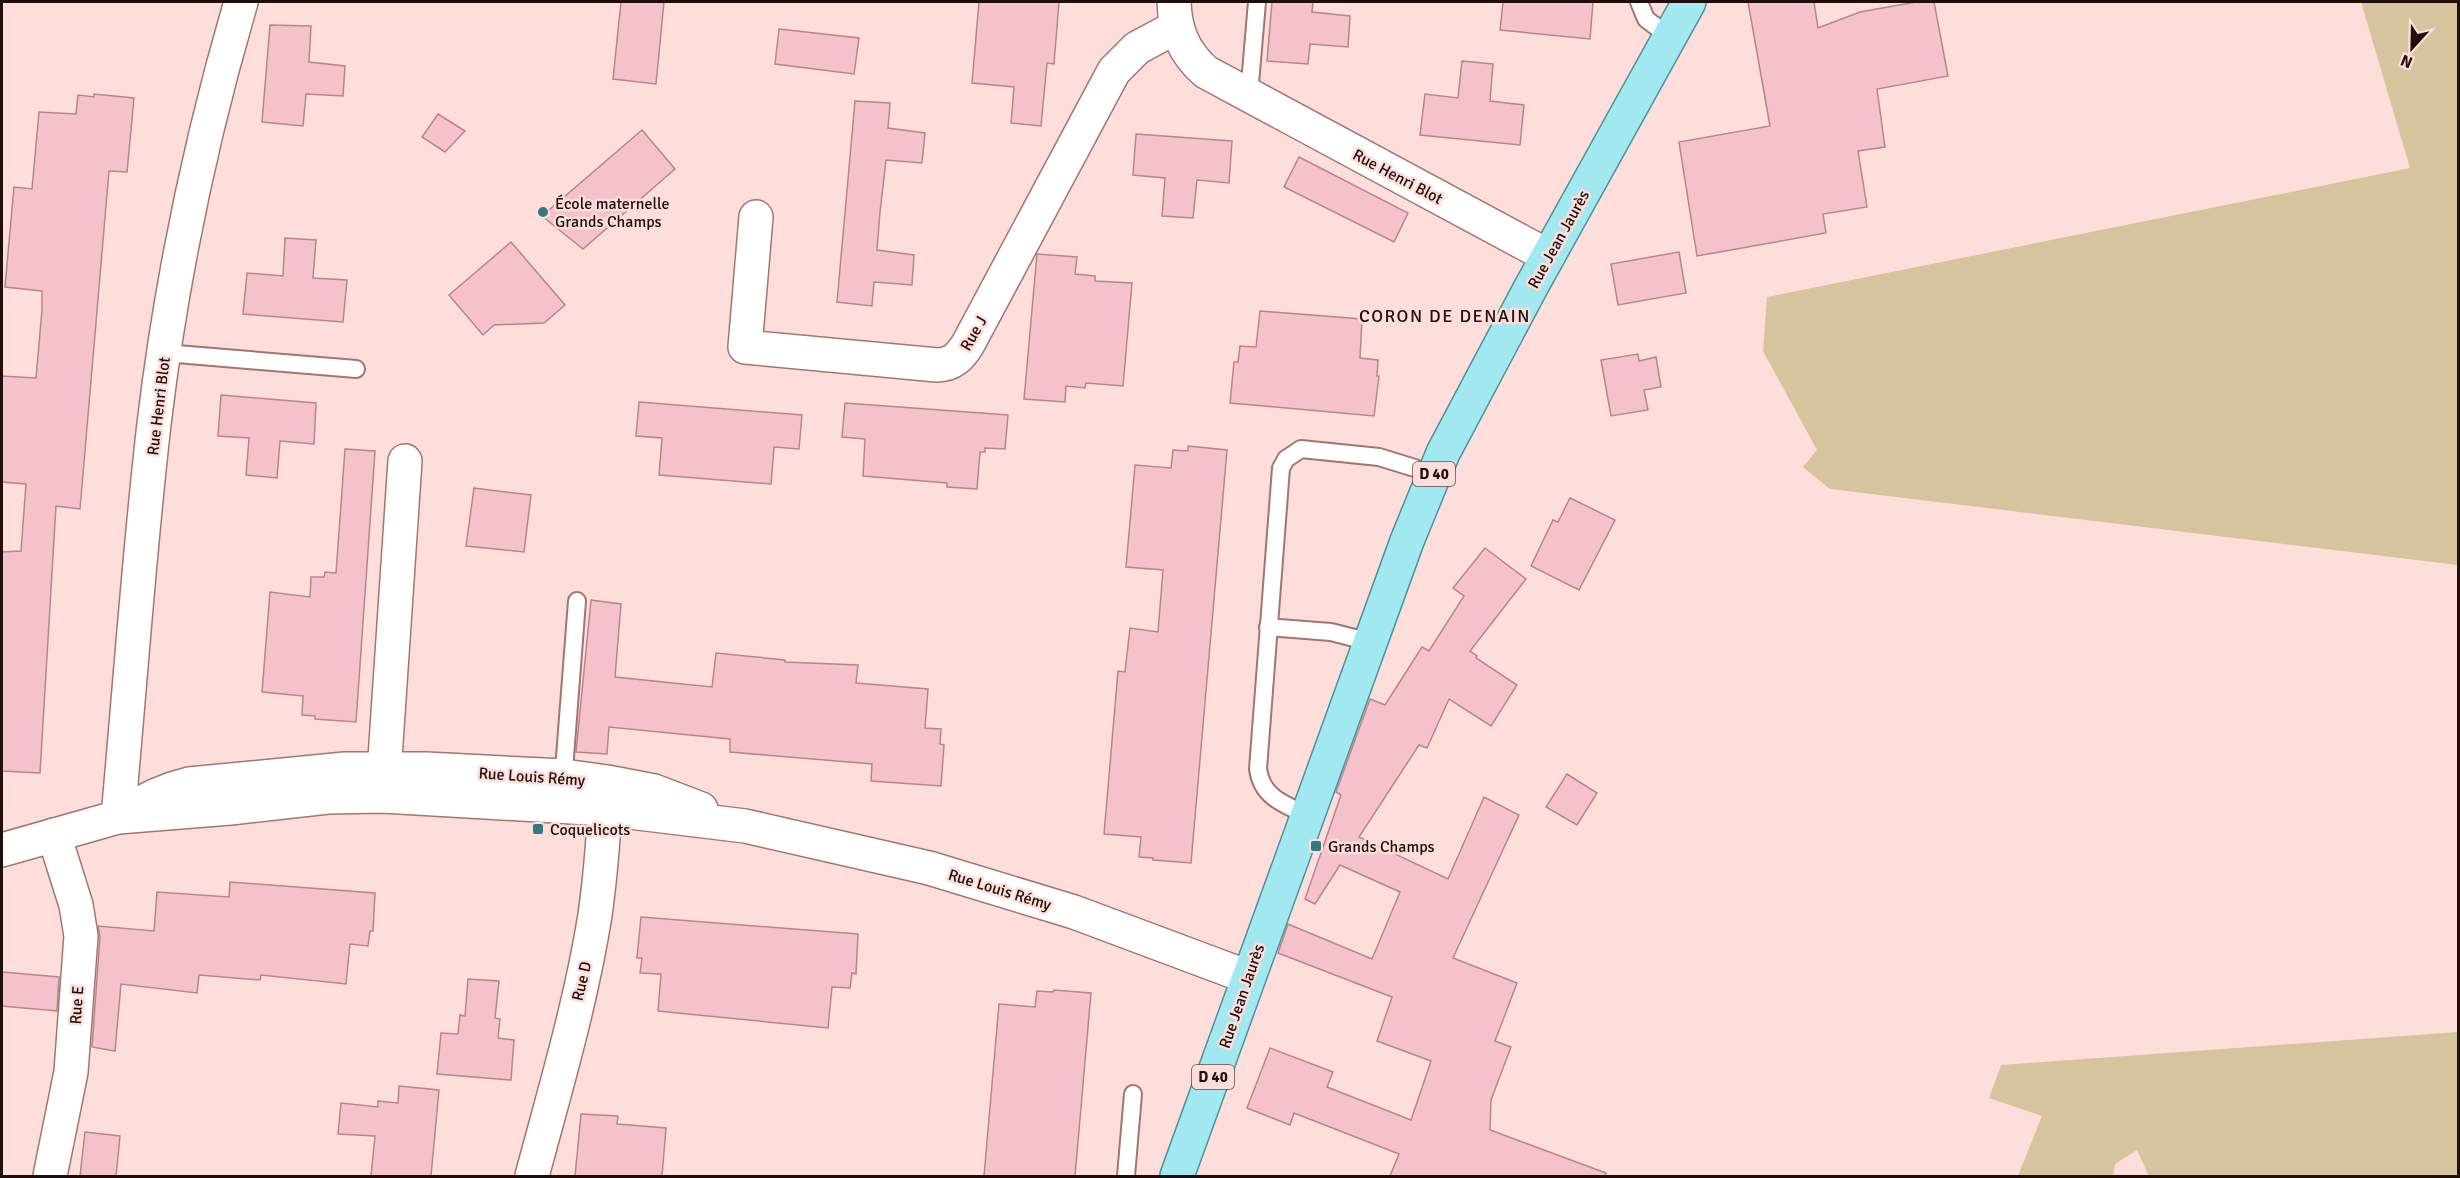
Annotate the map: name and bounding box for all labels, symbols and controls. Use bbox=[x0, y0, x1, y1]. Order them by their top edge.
north arrow bbox=[2382, 18, 2442, 78]
text: N bbox=[2398, 50, 2416, 72]
street label: Rue Henri Blot bbox=[1349, 145, 1446, 209]
street label: Rue Jean Jaurès bbox=[1524, 187, 1594, 292]
place label: École maternelle Grands Champs bbox=[555, 194, 670, 232]
marker: École maternelle Grands Champs bbox=[536, 205, 550, 219]
district label: CORON DE DENAIN bbox=[1359, 305, 1531, 327]
street label: Rue J bbox=[956, 313, 992, 354]
street label: Rue Henri Blot bbox=[143, 355, 175, 456]
road number: D 40 bbox=[1413, 462, 1455, 486]
street label: Rue Louis Rémy bbox=[478, 763, 586, 791]
place label: Coquelicots bbox=[550, 820, 630, 840]
marker: Coquelicots bbox=[531, 822, 545, 836]
place label: Grands Champs bbox=[1328, 837, 1435, 857]
marker: Grands Champs bbox=[1309, 839, 1323, 853]
street label: Rue Louis Rémy bbox=[946, 865, 1054, 915]
street label: Rue Jean Jaurès bbox=[1215, 941, 1269, 1051]
street label: Rue D bbox=[568, 960, 596, 1003]
street label: Rue E bbox=[66, 985, 88, 1025]
road number: D 40 bbox=[1192, 1065, 1234, 1089]

